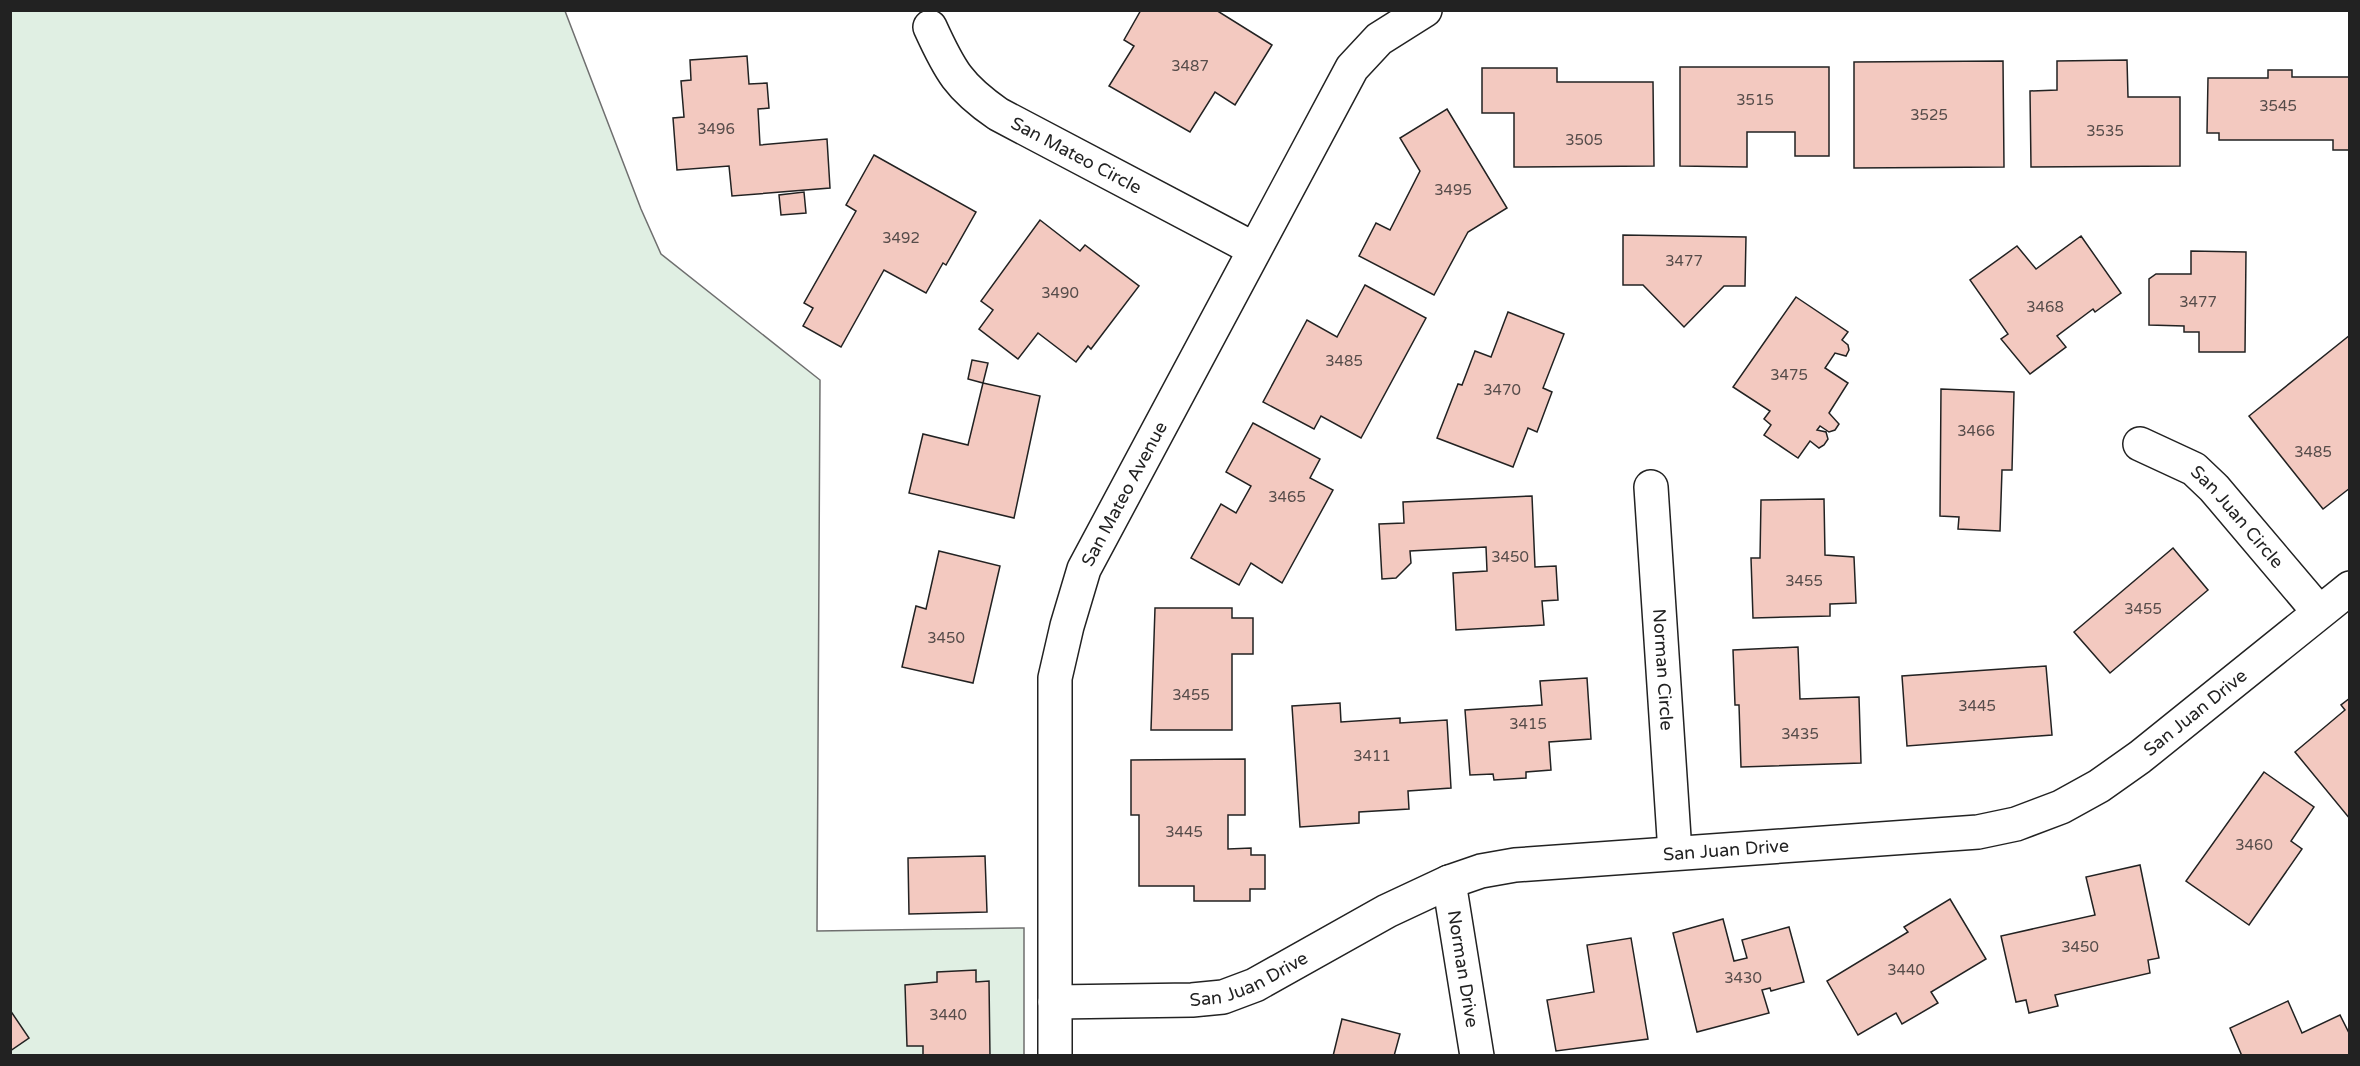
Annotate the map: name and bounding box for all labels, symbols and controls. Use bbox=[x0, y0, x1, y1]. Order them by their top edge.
house number: 3487 bbox=[1171, 57, 1209, 75]
house number: 3515 bbox=[1736, 91, 1774, 109]
house number: 3545 bbox=[2259, 97, 2297, 115]
house number: 3525 bbox=[1910, 106, 1948, 124]
street label: San Mateo Circle bbox=[1007, 112, 1145, 199]
house number: 3496 bbox=[697, 120, 735, 138]
house number: 3535 bbox=[2086, 122, 2124, 140]
house number: 3505 bbox=[1565, 131, 1603, 149]
house number: 3495 bbox=[1434, 181, 1472, 199]
house number: 3492 bbox=[882, 229, 920, 247]
house number: 3477 bbox=[1665, 252, 1703, 270]
house number: 3490 bbox=[1041, 284, 1079, 302]
house number: 3477 bbox=[2179, 293, 2217, 311]
house number: 3468 bbox=[2026, 298, 2064, 316]
house number: 3485 bbox=[1325, 352, 1363, 370]
house number: 3475 bbox=[1770, 366, 1808, 384]
house number: 3470 bbox=[1483, 381, 1521, 399]
street label: San Mateo Avenue bbox=[1076, 418, 1172, 570]
house number: 3466 bbox=[1957, 422, 1995, 440]
house number: 3485 bbox=[2294, 443, 2332, 461]
street label: San Juan Circle bbox=[2186, 461, 2288, 573]
house number: 3465 bbox=[1268, 488, 1306, 506]
house number: 3450 bbox=[1491, 548, 1529, 566]
house number: 3455 bbox=[1785, 572, 1823, 590]
house number: 3455 bbox=[2124, 600, 2162, 618]
street label: Norman Circle bbox=[1648, 608, 1678, 731]
house number: 3450 bbox=[927, 629, 965, 647]
street label: San Juan Drive bbox=[2139, 664, 2251, 761]
house number: 3455 bbox=[1172, 686, 1210, 704]
house number: 3445 bbox=[1958, 697, 1996, 715]
house number: 3415 bbox=[1509, 715, 1547, 733]
house number: 3435 bbox=[1781, 725, 1819, 743]
house number: 3411 bbox=[1353, 747, 1391, 765]
house number: 3445 bbox=[1165, 823, 1203, 841]
street label: San Juan Drive bbox=[1662, 834, 1790, 865]
house number: 3460 bbox=[2235, 836, 2273, 854]
street label: Norman Drive bbox=[1443, 909, 1483, 1029]
house number: 3450 bbox=[2061, 938, 2099, 956]
street label: San Juan Drive bbox=[1189, 947, 1312, 1011]
house number: 3440 bbox=[1887, 961, 1925, 979]
house number: 3430 bbox=[1724, 969, 1762, 987]
house number: 3440 bbox=[929, 1006, 967, 1024]

